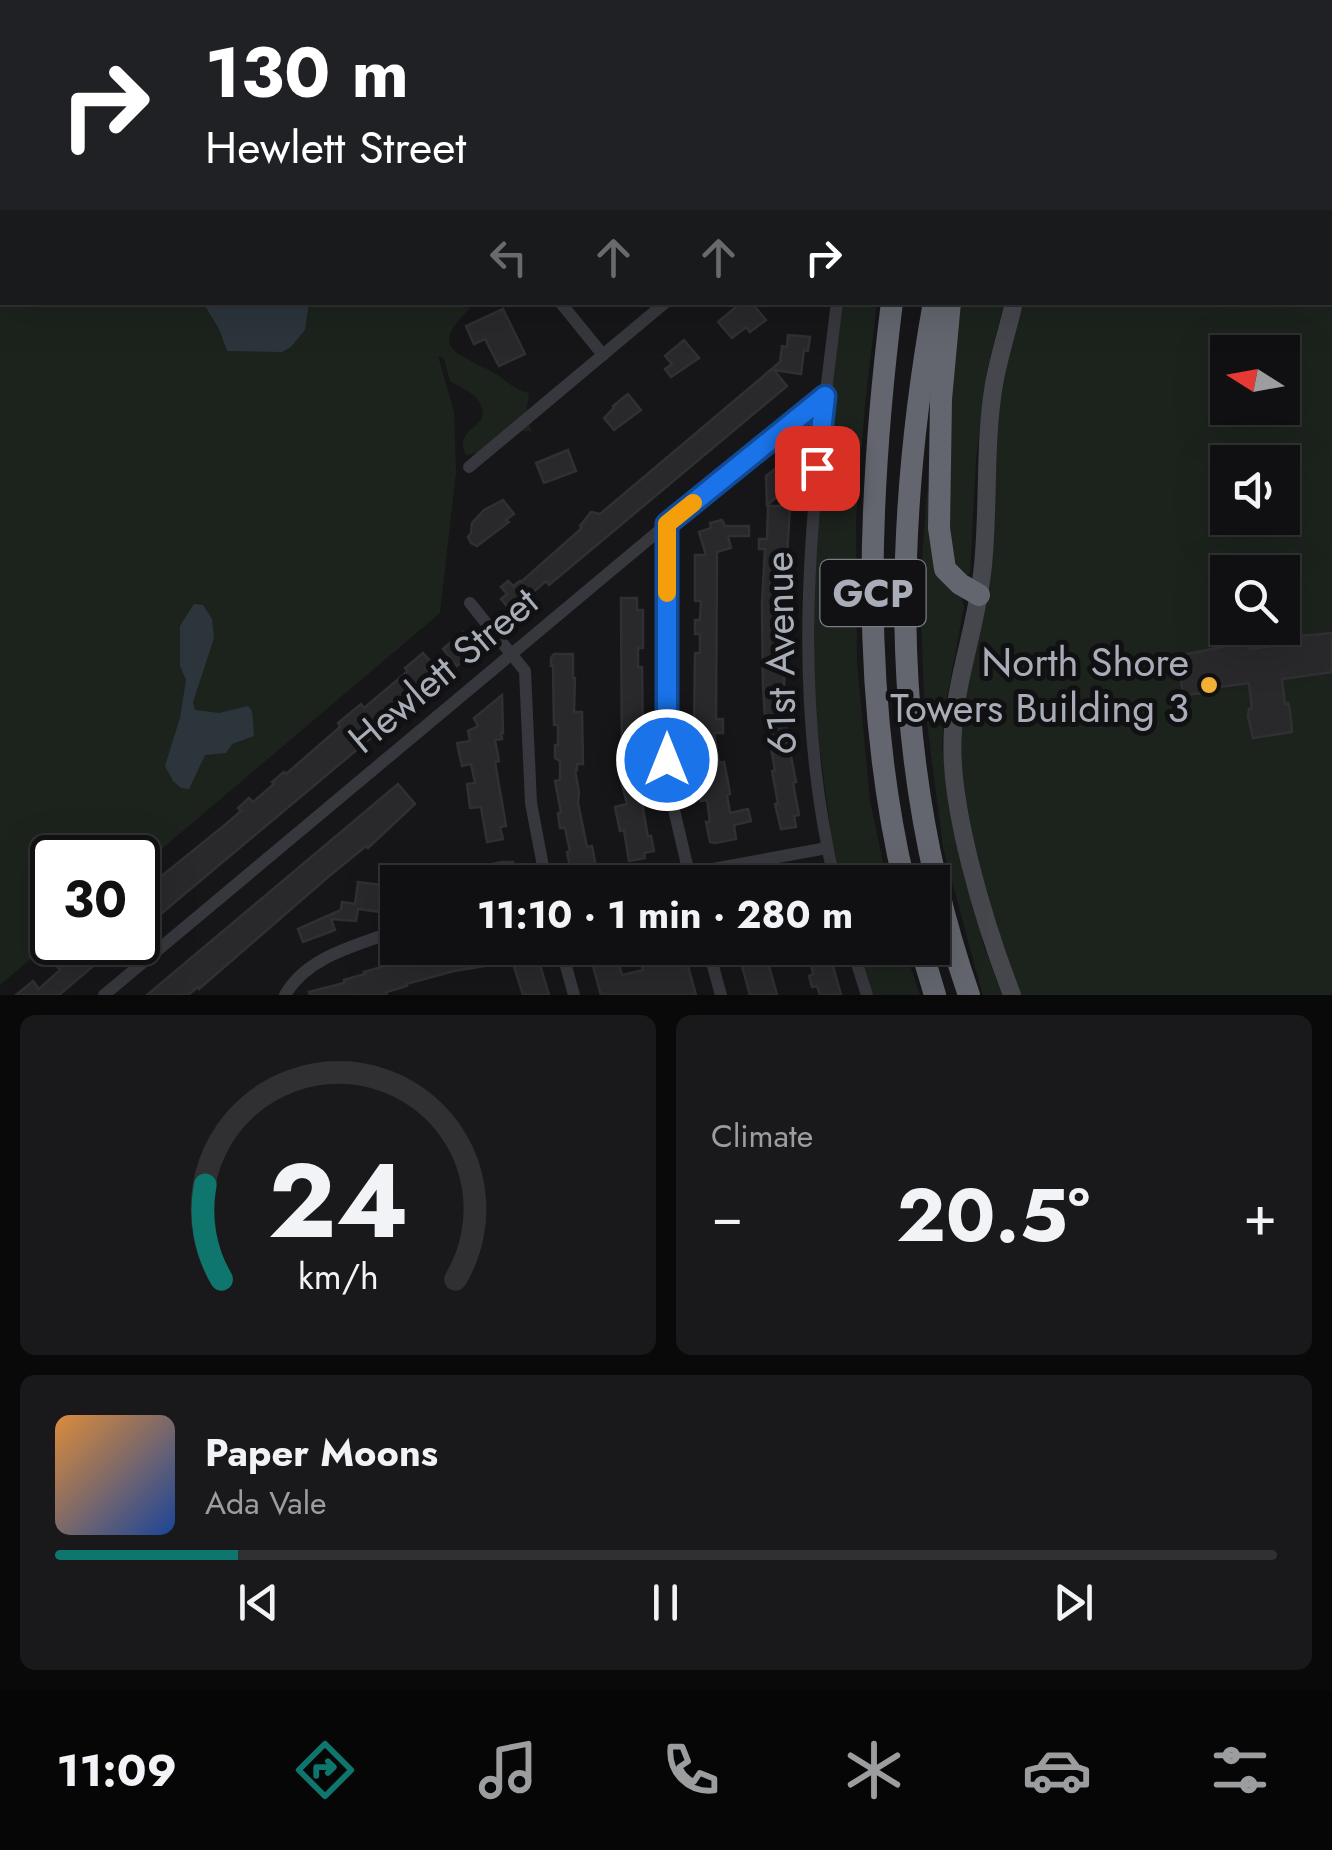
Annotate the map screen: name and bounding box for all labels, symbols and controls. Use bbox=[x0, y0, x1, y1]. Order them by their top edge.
text: 130 m bbox=[205, 22, 409, 123]
icon: right bbox=[40, 40, 170, 170]
text: Hewlett Street bbox=[205, 115, 466, 180]
icon: left bbox=[481, 230, 536, 285]
icon: ahead bbox=[586, 230, 641, 285]
icon: ahead bbox=[691, 230, 746, 285]
icon: right bbox=[796, 230, 851, 285]
north arrow bbox=[1210, 335, 1300, 425]
map controls bbox=[1210, 335, 1300, 645]
pin bbox=[775, 426, 860, 511]
icon: arrive bbox=[790, 441, 845, 496]
button: sound bbox=[1210, 445, 1300, 535]
street label: 61st Avenue bbox=[749, 551, 811, 755]
button: search bbox=[1210, 555, 1300, 645]
road number: GCP bbox=[820, 560, 926, 626]
street label: Hewlett Street bbox=[335, 573, 551, 767]
place label: North Shore Towers Building 3 bbox=[890, 633, 1189, 737]
marker: North Shore Towers Building 3 bbox=[1198, 674, 1220, 696]
position arrow bbox=[615, 708, 719, 812]
speed limit sign: 30 bbox=[30, 835, 160, 965]
text: 11:10 · 1 min · 280 m bbox=[477, 887, 853, 942]
text: Climate bbox=[711, 1113, 813, 1159]
text: 24 bbox=[268, 1126, 408, 1276]
text: 20.5° bbox=[896, 1161, 1090, 1269]
text: − bbox=[711, 1176, 743, 1256]
text: + bbox=[1243, 1176, 1277, 1256]
text: km/h bbox=[298, 1251, 378, 1302]
text: Paper Moons bbox=[205, 1425, 438, 1480]
text: Ada Vale bbox=[205, 1480, 327, 1526]
icon: previous bbox=[231, 1575, 286, 1630]
icon: pause bbox=[638, 1575, 693, 1630]
icon: next bbox=[1046, 1575, 1101, 1630]
icon: directions bbox=[290, 1735, 360, 1805]
icon: music bbox=[473, 1735, 543, 1805]
icon: phone bbox=[656, 1735, 726, 1805]
icon: climate bbox=[839, 1735, 909, 1805]
icon: car bbox=[1022, 1735, 1092, 1805]
icon: filters bbox=[1205, 1735, 1275, 1805]
text: 11:09 bbox=[57, 1738, 177, 1803]

